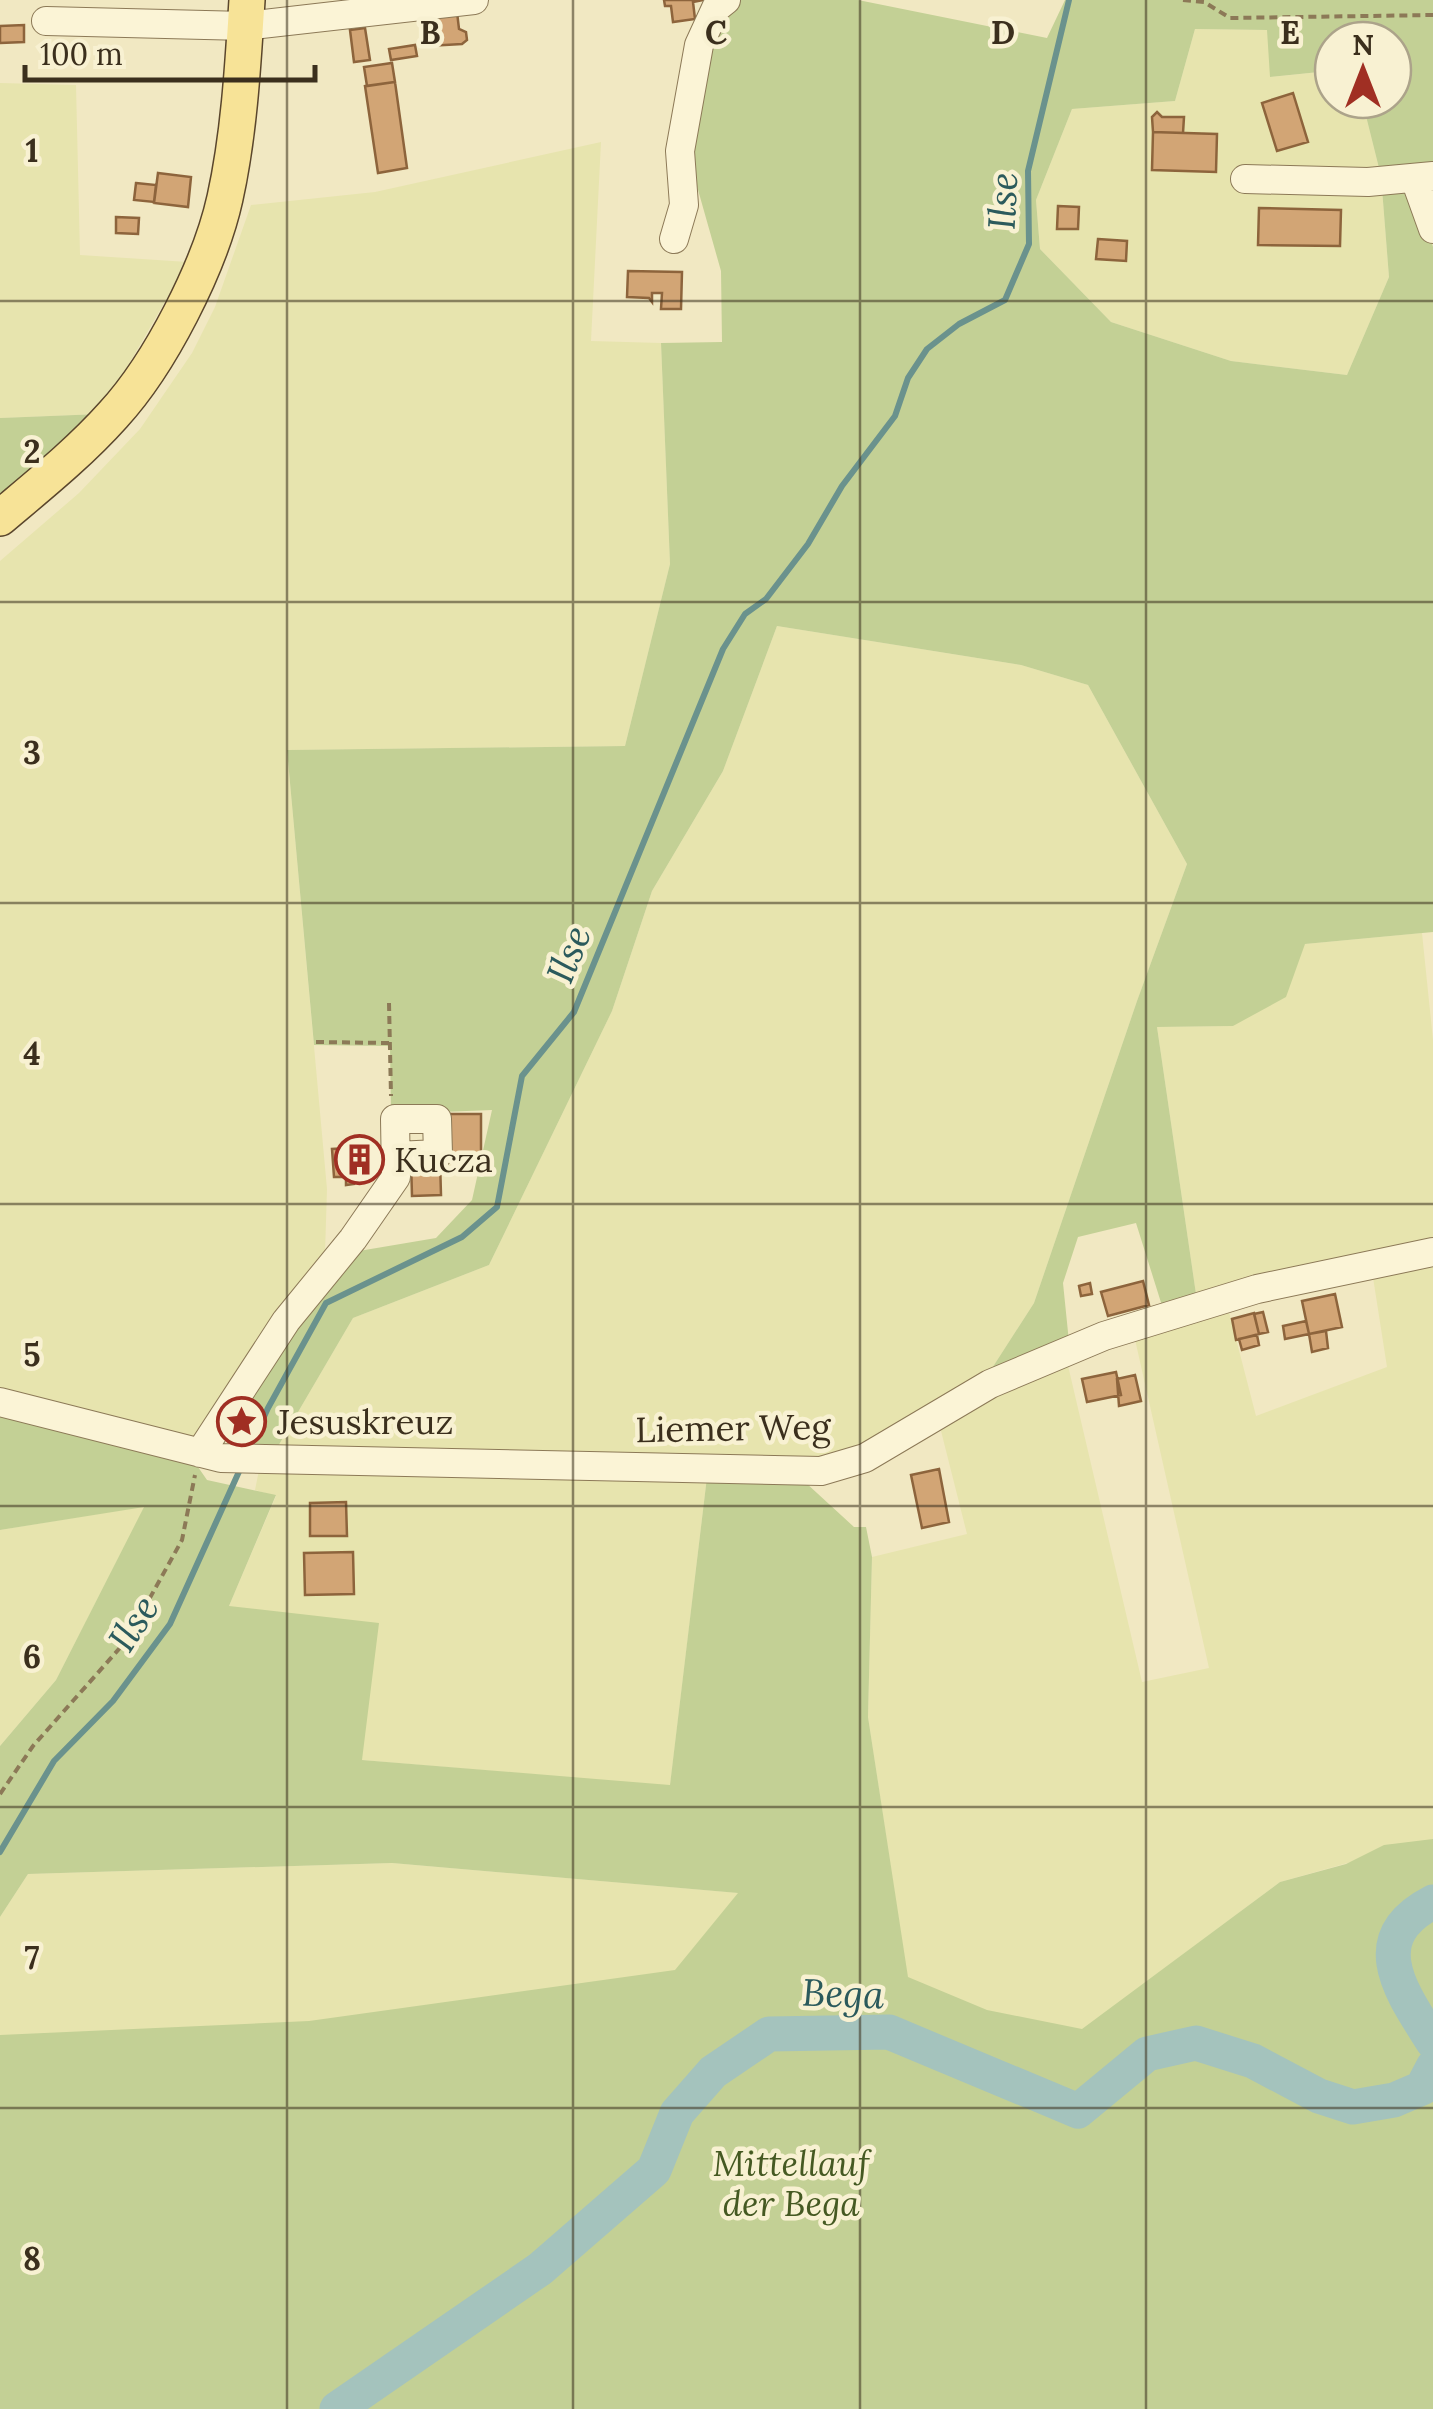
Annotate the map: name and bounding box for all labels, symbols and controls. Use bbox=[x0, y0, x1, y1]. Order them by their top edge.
text: B bbox=[419, 12, 441, 53]
text: C bbox=[705, 12, 727, 53]
text: D bbox=[991, 12, 1015, 53]
text: E bbox=[1280, 12, 1300, 53]
scale bar bbox=[25, 20, 315, 82]
north arrow bbox=[1313, 20, 1413, 120]
text: N bbox=[1352, 27, 1374, 63]
text: 100 m bbox=[40, 35, 123, 73]
text: 1 bbox=[26, 130, 39, 171]
water label: Ilse bbox=[977, 171, 1027, 231]
text: 2 bbox=[23, 431, 41, 472]
text: 3 bbox=[23, 732, 41, 773]
water label: Ilse bbox=[535, 918, 601, 990]
text: 4 bbox=[23, 1033, 41, 1074]
building icon: Kucza bbox=[333, 1133, 385, 1185]
place label: Kucza bbox=[394, 1137, 493, 1182]
text: 5 bbox=[23, 1334, 41, 1375]
place icon: Jesuskreuz bbox=[216, 1395, 268, 1447]
place label: Jesuskreuz bbox=[276, 1399, 453, 1444]
street label: Liemer Weg bbox=[635, 1404, 832, 1452]
water label: Ilse bbox=[97, 1586, 169, 1660]
text: 6 bbox=[23, 1636, 41, 1677]
text: 7 bbox=[24, 1937, 40, 1978]
water label: Bega bbox=[801, 1968, 885, 2019]
park label: Mittellauf der Bega bbox=[713, 2141, 872, 2226]
text: 8 bbox=[23, 2238, 41, 2279]

